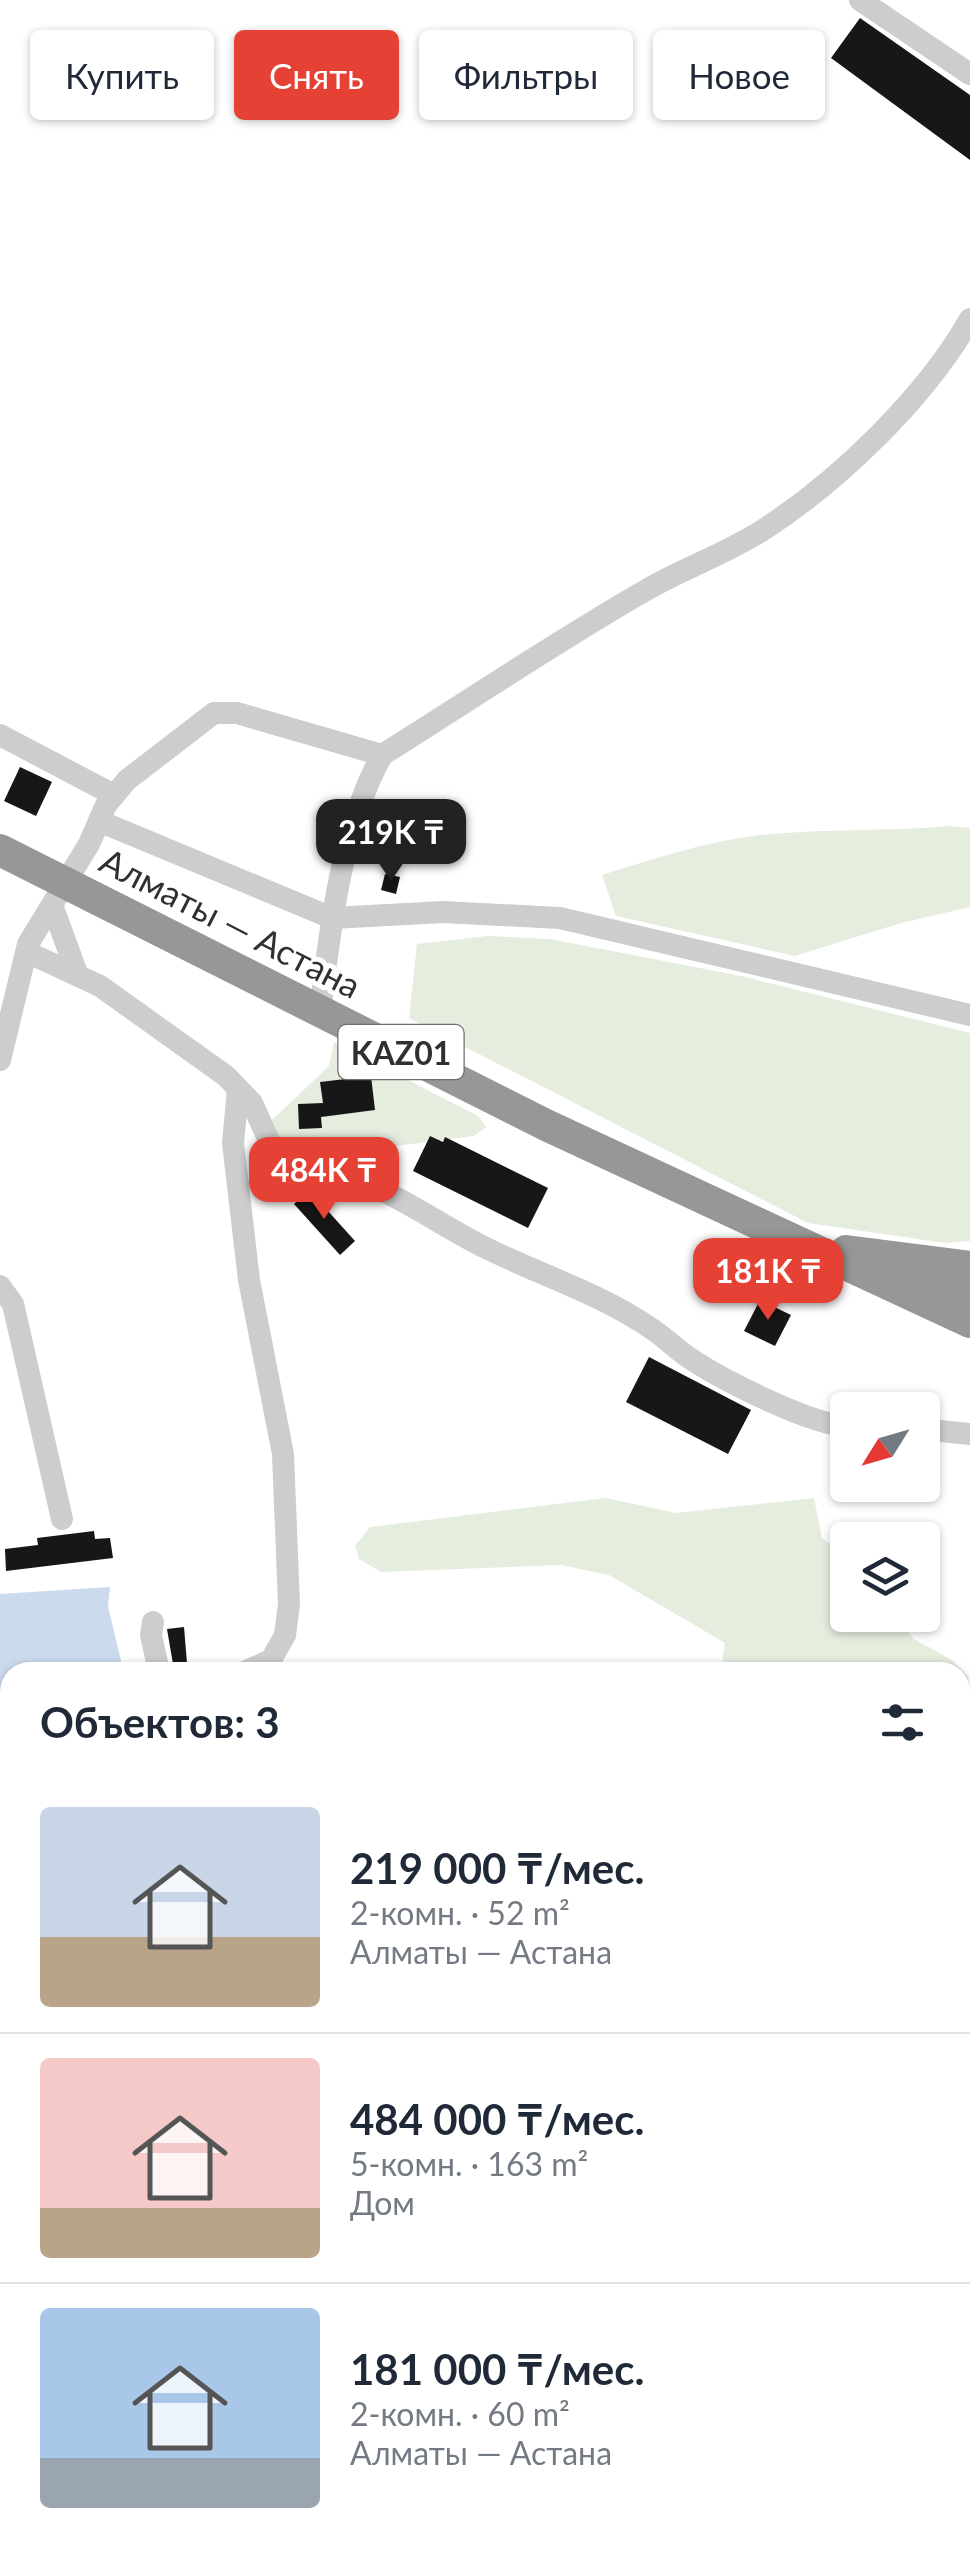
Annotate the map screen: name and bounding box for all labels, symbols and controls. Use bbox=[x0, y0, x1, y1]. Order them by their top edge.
chip: Купить bbox=[30, 30, 214, 120]
chip: Снять bbox=[234, 30, 399, 120]
chip: Фильтры bbox=[419, 30, 633, 120]
chip: Новое bbox=[653, 30, 825, 120]
pin: 219K ₸ bbox=[310, 799, 472, 884]
text: 219K ₸ bbox=[338, 812, 444, 851]
street label: Алматы — Астана bbox=[94, 838, 368, 1006]
road number: KАZ01 bbox=[338, 1025, 464, 1079]
pin: 484K ₸ bbox=[243, 1137, 405, 1222]
text: 484K ₸ bbox=[271, 1150, 377, 1189]
pin: 181K ₸ bbox=[687, 1238, 849, 1323]
text: 181K ₸ bbox=[715, 1251, 821, 1290]
north arrow bbox=[830, 1392, 940, 1502]
map controls bbox=[830, 1392, 940, 1632]
button: layers bbox=[830, 1522, 940, 1632]
icon: filters bbox=[875, 1695, 930, 1750]
text: Объектов: 3 bbox=[40, 1697, 280, 1747]
text: 219 000 ₸/мес. bbox=[350, 1843, 644, 1893]
icon: home bbox=[120, 1847, 240, 1967]
text: 2-комн. · 52 m² bbox=[350, 1893, 570, 1932]
text: Алматы — Астана bbox=[350, 1932, 612, 1971]
text: 484 000 ₸/мес. bbox=[350, 2094, 644, 2144]
icon: home bbox=[120, 2098, 240, 2218]
text: 5-комн. · 163 m² bbox=[350, 2144, 588, 2183]
text: Дом bbox=[350, 2183, 415, 2222]
text: 181 000 ₸/мес. bbox=[350, 2344, 644, 2394]
icon: home bbox=[120, 2348, 240, 2468]
text: 2-комн. · 60 m² bbox=[350, 2394, 570, 2433]
text: Алматы — Астана bbox=[350, 2433, 612, 2472]

